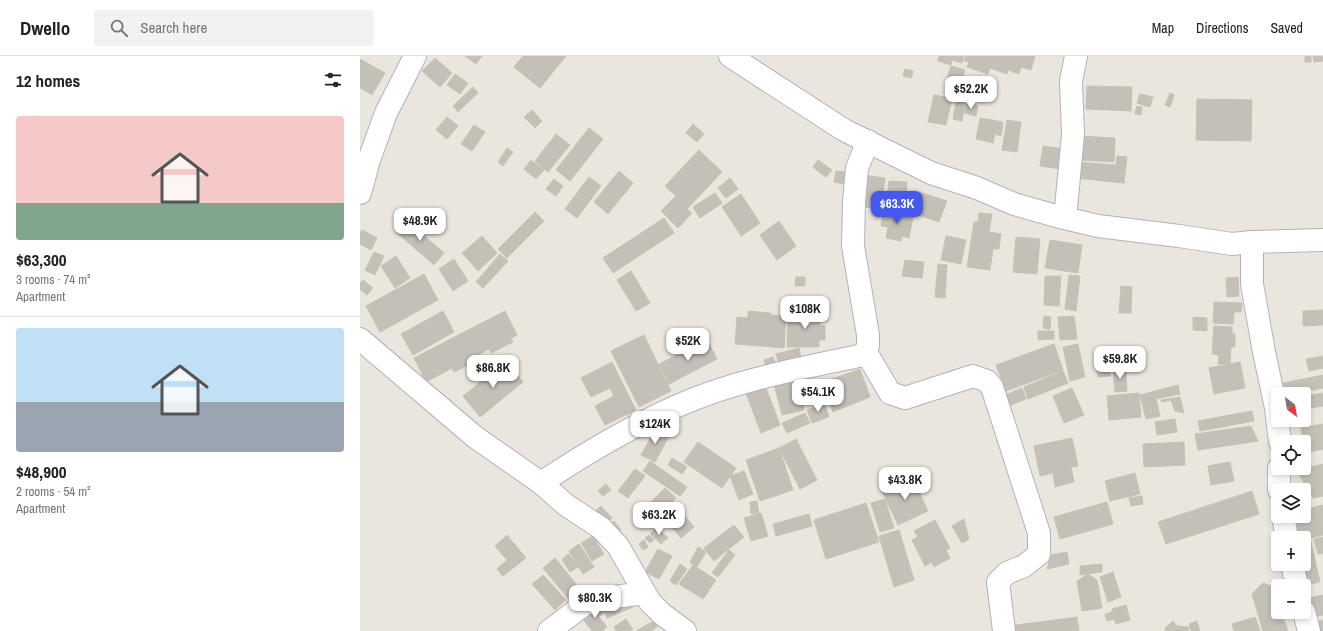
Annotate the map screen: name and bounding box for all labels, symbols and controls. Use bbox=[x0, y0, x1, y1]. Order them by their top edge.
search box bbox=[94, 10, 374, 46]
text: Dwello bbox=[20, 15, 70, 41]
icon: search bbox=[108, 17, 130, 39]
text: Search here bbox=[140, 17, 207, 38]
text: Map bbox=[1152, 19, 1174, 37]
text: Directions bbox=[1196, 19, 1248, 37]
text: Saved bbox=[1270, 19, 1303, 37]
text: 12 homes bbox=[16, 69, 80, 92]
icon: filters bbox=[322, 69, 344, 91]
pin: $52.2K bbox=[938, 76, 1004, 110]
text: $52.2K bbox=[954, 80, 988, 97]
icon: home bbox=[144, 142, 216, 214]
pin: $63.3K bbox=[864, 191, 930, 225]
text: $63.3K bbox=[880, 195, 914, 212]
pin: $48.9K bbox=[387, 208, 453, 242]
text: $48.9K bbox=[403, 212, 437, 229]
text: $63,300 bbox=[16, 248, 66, 271]
text: 3 rooms · 74 m² bbox=[16, 271, 91, 288]
text: Apartment bbox=[16, 288, 65, 305]
pin: $108K bbox=[777, 296, 833, 330]
text: $108K bbox=[789, 300, 821, 317]
pin: $52K bbox=[664, 328, 712, 362]
text: $52K bbox=[675, 332, 701, 349]
pin: $59.8K bbox=[1087, 346, 1153, 380]
text: $59.8K bbox=[1103, 350, 1137, 367]
icon: home bbox=[144, 354, 216, 426]
pin: $86.8K bbox=[460, 355, 526, 389]
text: $86.8K bbox=[476, 359, 510, 376]
pin: $54.1K bbox=[785, 379, 851, 413]
text: $54.1K bbox=[801, 383, 835, 400]
north arrow bbox=[1271, 387, 1311, 427]
map controls bbox=[1271, 387, 1311, 619]
pin: $124K bbox=[627, 411, 683, 445]
text: $124K bbox=[639, 415, 671, 432]
button: locate bbox=[1271, 435, 1311, 475]
text: $48,900 bbox=[16, 460, 66, 483]
pin: $43.8K bbox=[872, 467, 938, 501]
text: $43.8K bbox=[888, 471, 922, 488]
text: 2 rooms · 54 m² bbox=[16, 483, 91, 500]
button: layers bbox=[1271, 483, 1311, 523]
text: Apartment bbox=[16, 500, 65, 517]
pin: $63.2K bbox=[626, 502, 692, 536]
text: $63.2K bbox=[642, 506, 676, 523]
button: + bbox=[1271, 531, 1311, 571]
button: − bbox=[1271, 579, 1311, 619]
pin: $80.3K bbox=[562, 585, 628, 619]
text: $80.3K bbox=[578, 589, 612, 606]

